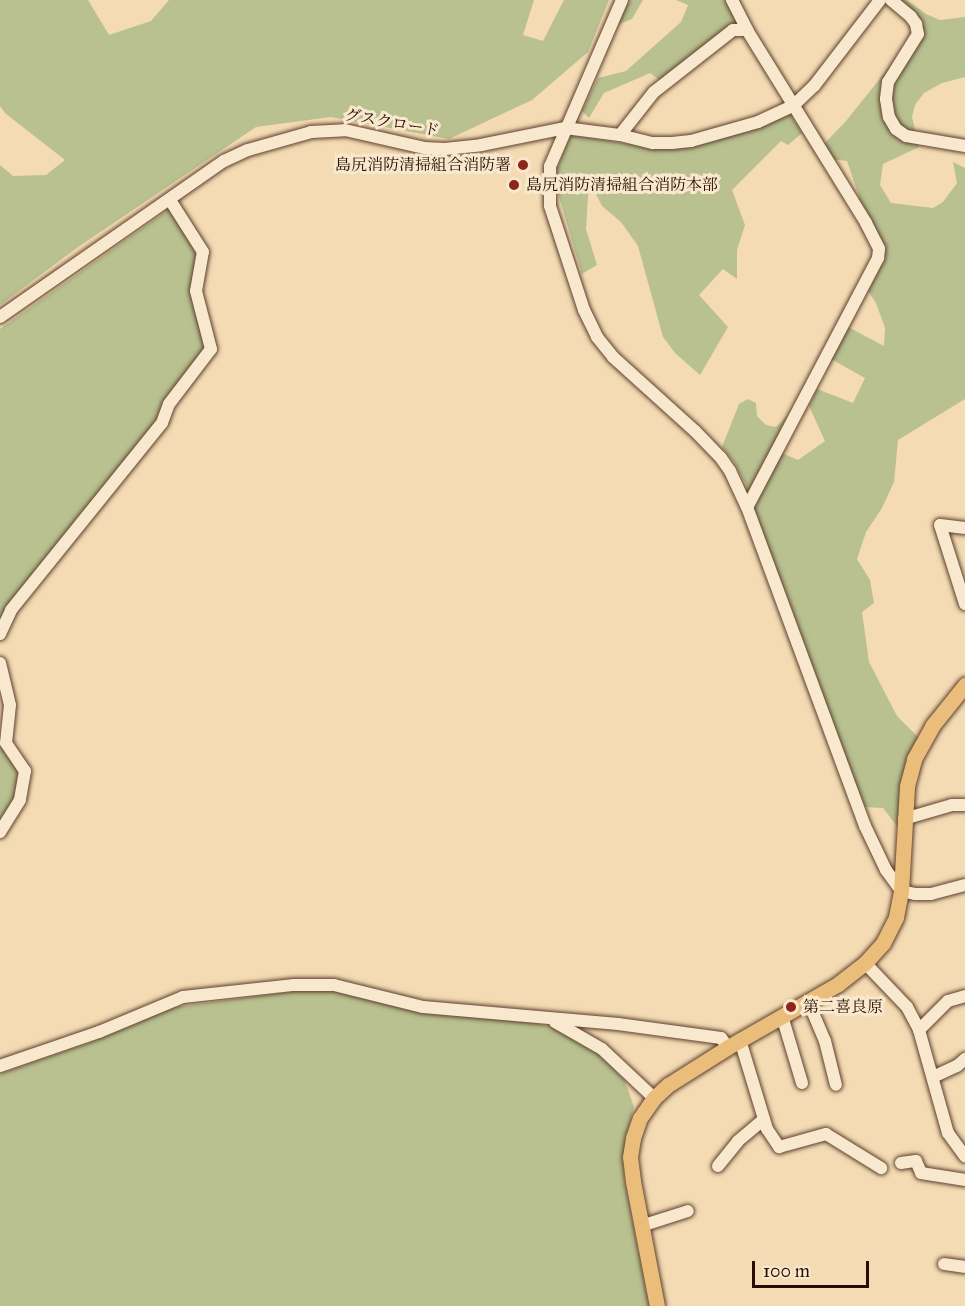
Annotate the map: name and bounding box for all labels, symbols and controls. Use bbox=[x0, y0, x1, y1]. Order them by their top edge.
street label: グスクロード bbox=[343, 105, 441, 141]
place label: 島尻消防清掃組合消防署 bbox=[335, 155, 511, 175]
marker: 島尻消防清掃組合消防署 bbox=[516, 158, 530, 172]
place label: 島尻消防清掃組合消防本部 bbox=[526, 175, 718, 195]
marker: 島尻消防清掃組合消防本部 bbox=[507, 178, 521, 192]
place label: 第二喜良原 bbox=[803, 997, 883, 1017]
marker: 第二喜良原 bbox=[784, 1000, 798, 1014]
scale bar bbox=[755, 1249, 872, 1287]
text: 100 m bbox=[763, 1260, 810, 1282]

